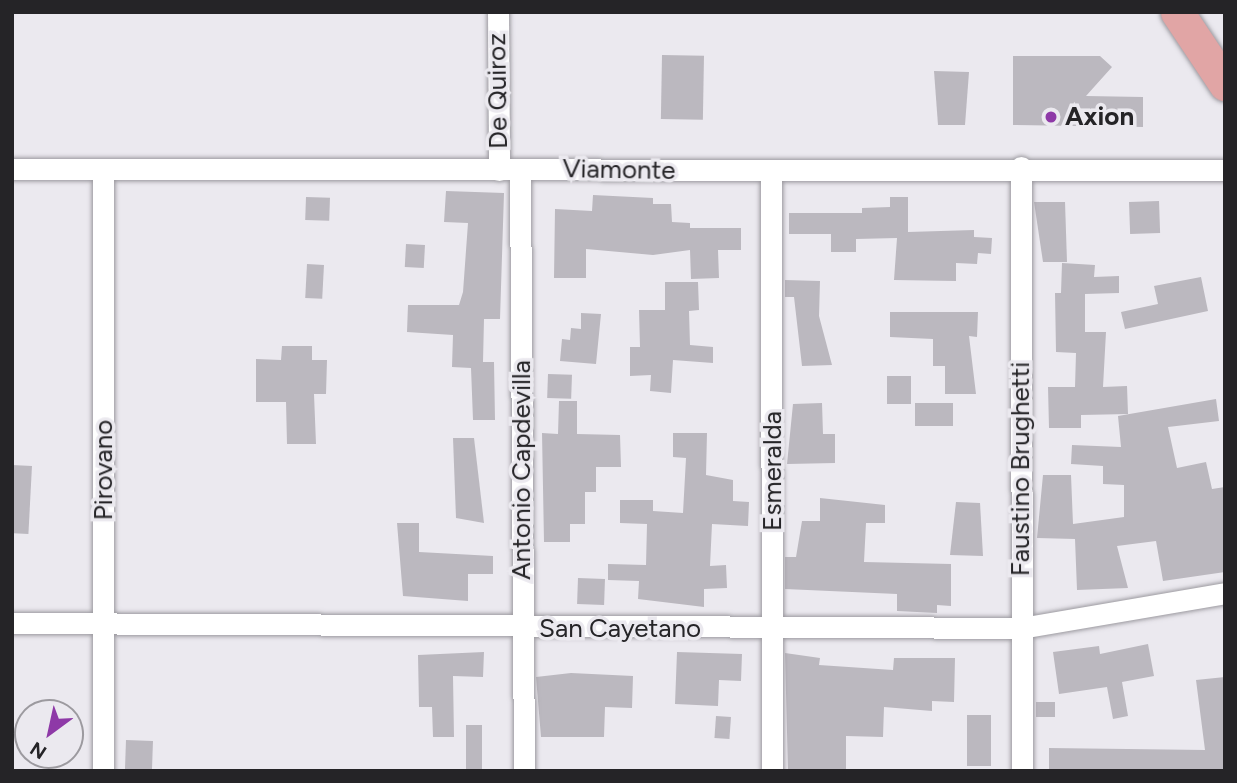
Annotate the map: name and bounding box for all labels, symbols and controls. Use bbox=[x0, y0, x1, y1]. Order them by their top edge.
street label: De Quiroz bbox=[481, 33, 515, 149]
place label: Axion bbox=[1065, 101, 1134, 133]
marker: Axion bbox=[1043, 109, 1059, 125]
street label: Viamonte bbox=[562, 153, 676, 187]
street label: Antonio Capdevilla bbox=[506, 360, 538, 580]
street label: Faustino Brughetti bbox=[1005, 362, 1037, 576]
street label: Esmeralda bbox=[757, 411, 789, 531]
street label: Pirovano bbox=[88, 420, 120, 520]
street label: San Cayetano bbox=[539, 613, 701, 645]
north arrow bbox=[14, 699, 84, 769]
text: N bbox=[26, 737, 51, 764]

